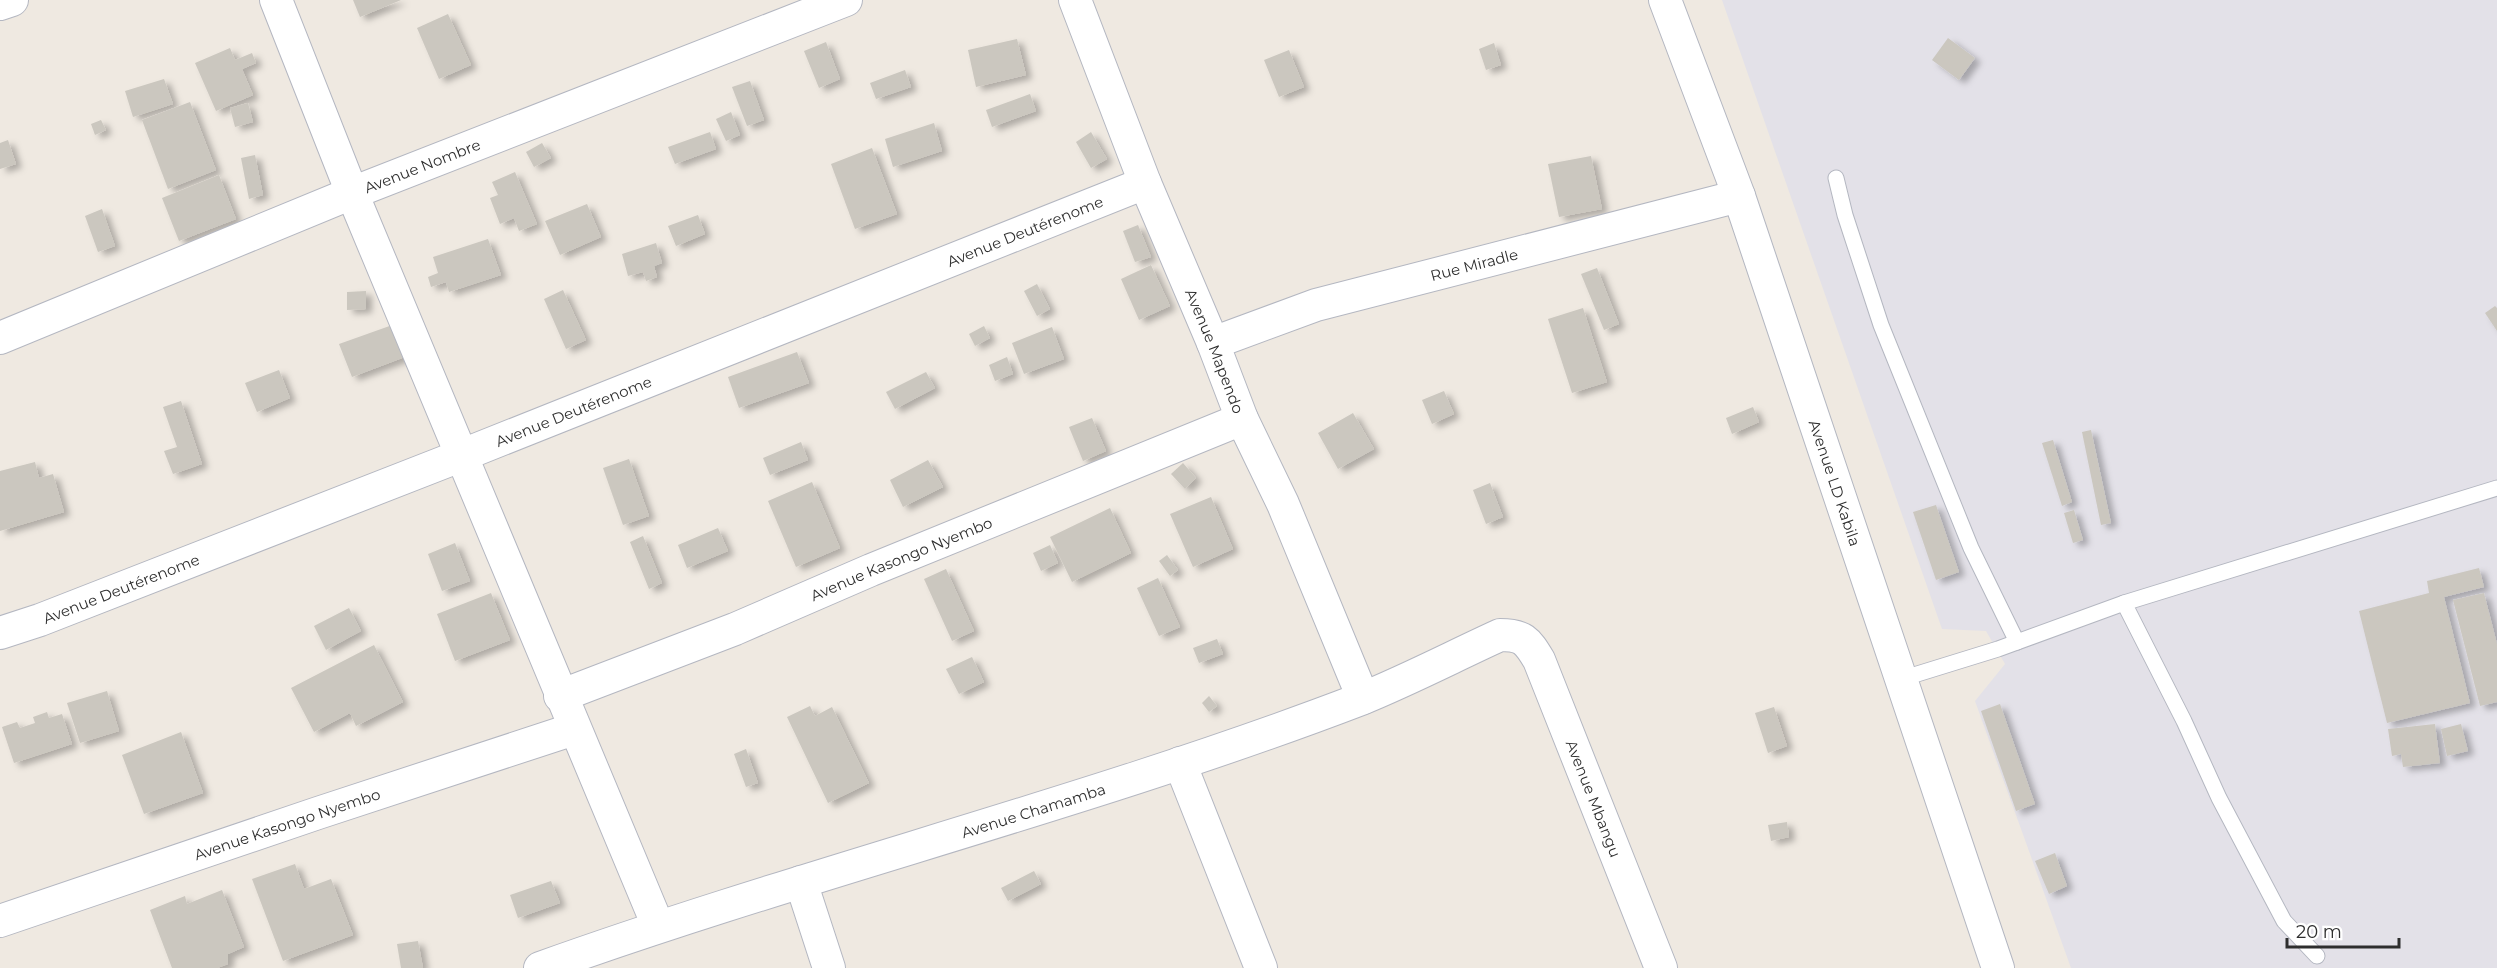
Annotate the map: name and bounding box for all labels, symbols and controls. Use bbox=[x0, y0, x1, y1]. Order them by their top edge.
street label: Avenue Nombre bbox=[361, 134, 483, 197]
street label: Avenue Deutérenome bbox=[944, 191, 1106, 271]
street label: Rue Miradle bbox=[1428, 244, 1520, 285]
street label: Avenue Mapendo bbox=[1182, 286, 1248, 416]
street label: Avenue Deutérenome bbox=[493, 371, 654, 450]
street label: Avenue LD Kabila bbox=[1805, 417, 1865, 548]
street label: Avenue Kasongo Nyembo bbox=[807, 512, 995, 605]
street label: Avenue Deutérenome bbox=[40, 549, 202, 627]
street label: Avenue Mbangu bbox=[1562, 737, 1626, 860]
street label: Avenue Chamamba bbox=[959, 779, 1108, 842]
street label: Avenue Kasongo Nyembo bbox=[191, 784, 382, 864]
scale bar bbox=[2287, 911, 2400, 949]
text: 20 m bbox=[2296, 921, 2342, 943]

